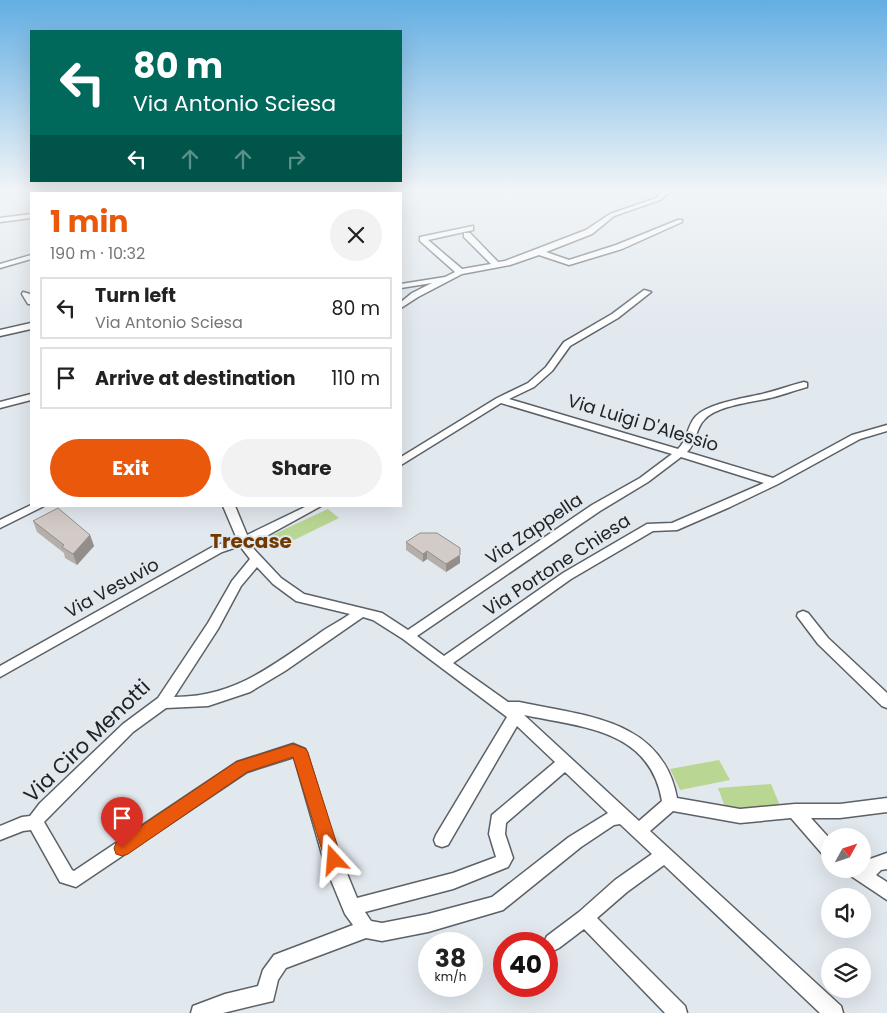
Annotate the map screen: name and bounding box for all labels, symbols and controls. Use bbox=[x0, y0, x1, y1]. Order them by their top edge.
text: 80 m bbox=[133, 41, 223, 90]
icon: left bbox=[50, 50, 115, 115]
text: Via Antonio Sciesa bbox=[133, 88, 336, 119]
icon: left bbox=[123, 145, 151, 173]
icon: ahead bbox=[176, 145, 204, 173]
icon: ahead bbox=[229, 145, 257, 173]
icon: right bbox=[282, 145, 310, 173]
text: 1 min bbox=[50, 200, 128, 243]
button: close bbox=[330, 209, 382, 261]
text: 190 m · 10:32 bbox=[50, 242, 145, 265]
text: Turn left bbox=[95, 282, 176, 309]
icon: left bbox=[52, 294, 80, 322]
text: 80 m bbox=[331, 295, 380, 322]
text: Via Antonio Sciesa bbox=[95, 311, 243, 334]
icon: arrive bbox=[52, 364, 80, 392]
text: Arrive at destination bbox=[95, 365, 296, 392]
text: 110 m bbox=[331, 365, 380, 392]
street label: Via Luigi D'Alessio bbox=[565, 388, 722, 457]
button: Exit bbox=[50, 439, 211, 497]
button: Share bbox=[221, 439, 382, 497]
street label: Via Zappella bbox=[480, 487, 587, 570]
street label: Via Portone Chiesa bbox=[478, 508, 635, 621]
district label: Trecase bbox=[210, 527, 292, 555]
street label: Via Vesuvio bbox=[60, 551, 163, 624]
street label: Via Ciro Menotti bbox=[17, 673, 156, 809]
pin bbox=[101, 797, 143, 848]
icon: arrive bbox=[108, 804, 136, 832]
north arrow bbox=[821, 828, 871, 878]
map controls bbox=[821, 828, 871, 998]
position arrow bbox=[307, 833, 359, 885]
button: sound bbox=[821, 888, 871, 938]
speed limit sign: 40 bbox=[493, 932, 558, 997]
text: 38 bbox=[435, 941, 466, 976]
button: layers bbox=[821, 948, 871, 998]
text: km/h bbox=[435, 968, 466, 985]

